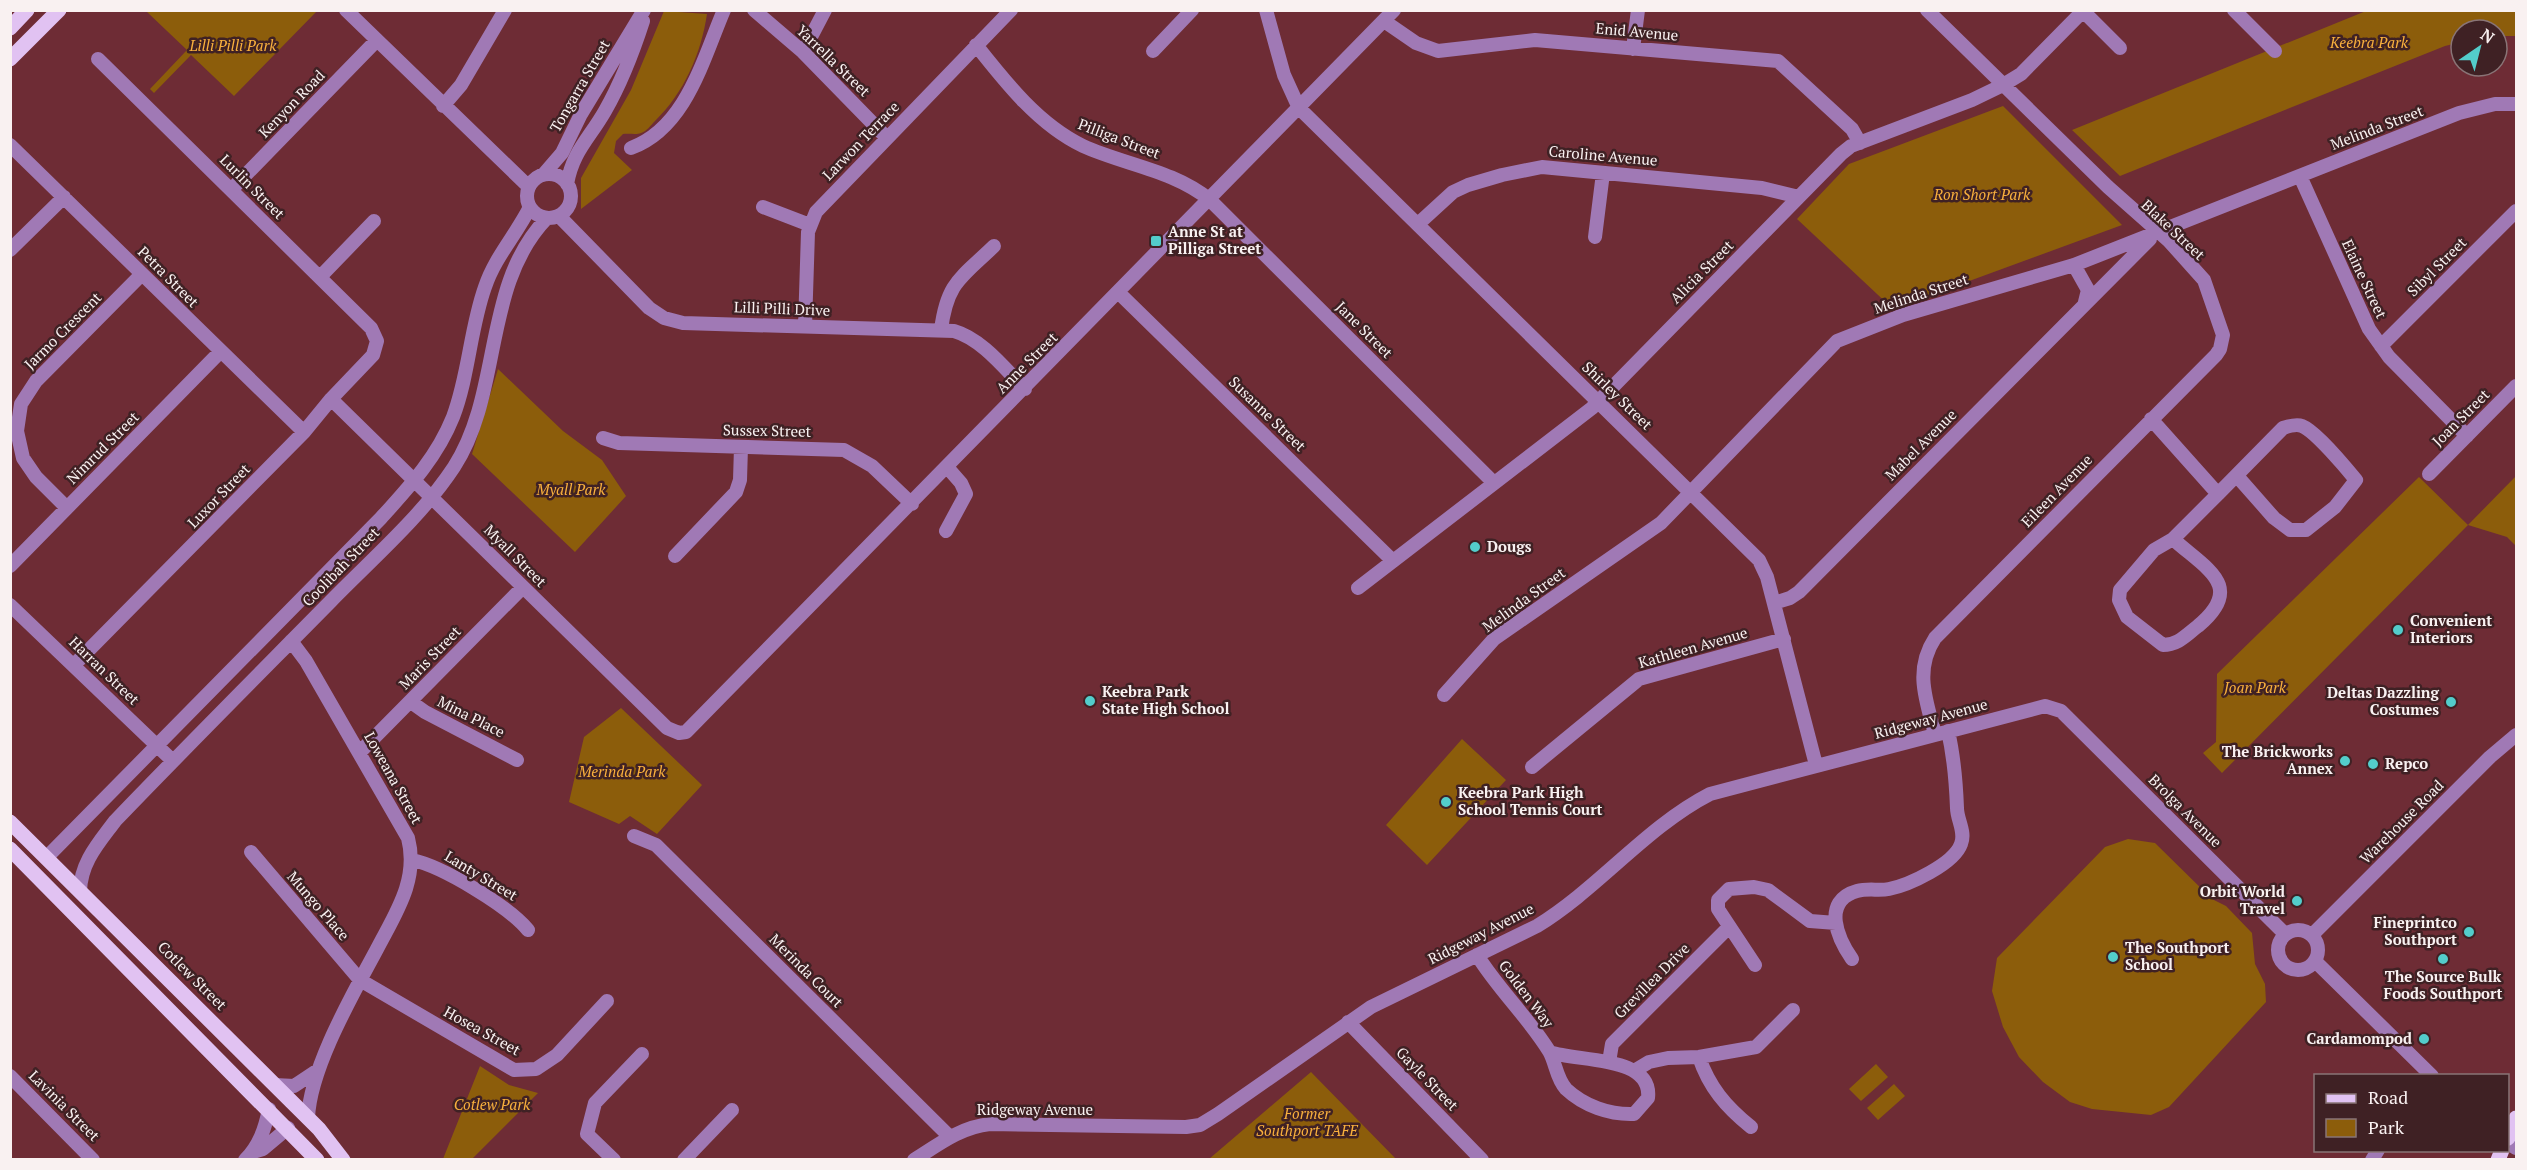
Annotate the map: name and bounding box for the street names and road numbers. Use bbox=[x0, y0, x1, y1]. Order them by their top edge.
street label: Enid Avenue bbox=[1595, 17, 1679, 45]
street label: Yarrella Street bbox=[792, 20, 875, 101]
street label: Tongarra Street bbox=[545, 35, 614, 135]
street label: Kenyon Road bbox=[254, 65, 329, 142]
street label: Larwon Terrace bbox=[817, 96, 903, 184]
street label: Melinda Street bbox=[2327, 100, 2426, 154]
street label: Pilliga Street bbox=[1076, 113, 1164, 163]
street label: Caroline Avenue bbox=[1548, 140, 1658, 170]
street label: Lurlin Street bbox=[216, 149, 290, 223]
street label: Blake Street bbox=[2138, 195, 2210, 264]
street label: Sibyl Street bbox=[2402, 232, 2471, 300]
street label: Alicia Street bbox=[1665, 235, 1738, 307]
street label: Elaine Street bbox=[2338, 236, 2392, 322]
street label: Petra Street bbox=[134, 241, 204, 311]
street label: Melinda Street bbox=[1871, 268, 1971, 318]
street label: Jarmo Crescent bbox=[19, 287, 106, 373]
street label: Lilli Pilli Drive bbox=[734, 296, 831, 320]
street label: Jane Street bbox=[1332, 296, 1398, 362]
street label: Anne Street bbox=[991, 327, 1062, 397]
street label: Shirley Street bbox=[1578, 357, 1657, 434]
street label: Susanne Street bbox=[1225, 371, 1311, 455]
street label: Joan Street bbox=[2427, 384, 2494, 450]
street label: Mabel Avenue bbox=[1880, 404, 1960, 484]
street label: Nimrud Street bbox=[62, 406, 143, 488]
street label: Sussex Street bbox=[723, 419, 812, 441]
street label: Eileen Avenue bbox=[2016, 449, 2096, 531]
street label: Luxor Street bbox=[183, 458, 254, 532]
street label: Myall Street bbox=[480, 520, 552, 591]
street label: Coolibah Street bbox=[297, 522, 384, 610]
street label: Melinda Street bbox=[1478, 562, 1569, 636]
street label: Maris Street bbox=[394, 621, 465, 693]
street label: Kathleen Avenue bbox=[1636, 622, 1750, 672]
street label: Harran Street bbox=[65, 632, 144, 709]
street label: Mina Place bbox=[434, 691, 508, 742]
street label: Ridgeway Avenue bbox=[1872, 693, 1990, 743]
street label: Loweana Street bbox=[360, 728, 428, 828]
street label: Brolga Avenue bbox=[2145, 769, 2227, 851]
street label: Warehouse Road bbox=[2355, 775, 2448, 868]
street label: Lanty Street bbox=[441, 846, 522, 905]
street label: Mungo Place bbox=[283, 866, 354, 944]
street label: Ridgeway Avenue bbox=[1424, 898, 1537, 968]
street label: Merinda Court bbox=[765, 929, 848, 1012]
street label: Cotlew Street bbox=[154, 937, 232, 1014]
street label: Grevillea Drive bbox=[1609, 938, 1693, 1022]
street label: Golden Way bbox=[1495, 956, 1559, 1032]
street label: Hosea Street bbox=[441, 1001, 525, 1060]
street label: Gayle Street bbox=[1392, 1042, 1463, 1115]
street label: Lavinia Street bbox=[25, 1065, 105, 1145]
street label: Ridgeway Avenue bbox=[977, 1099, 1093, 1119]

